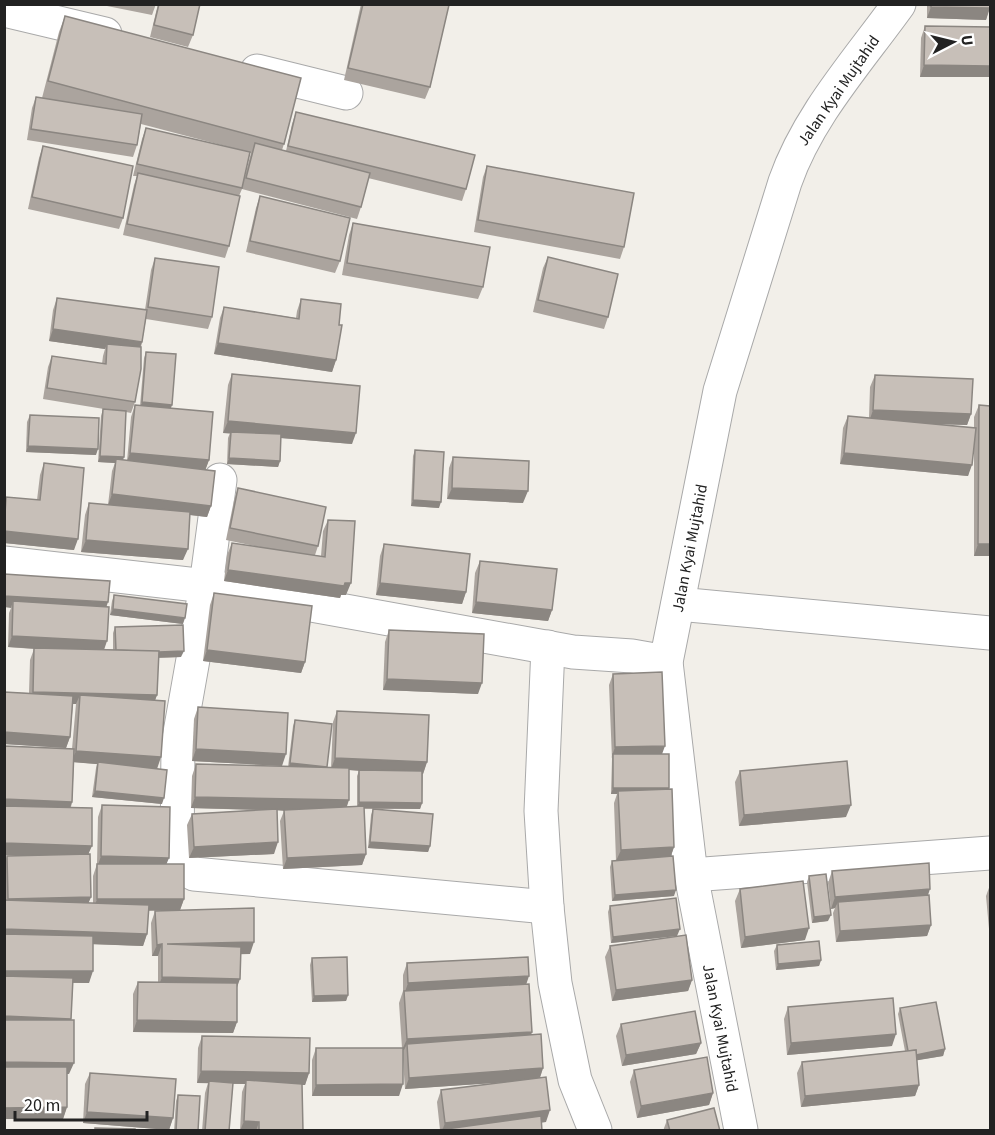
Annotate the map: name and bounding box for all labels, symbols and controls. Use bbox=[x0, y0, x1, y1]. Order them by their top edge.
north arrow bbox=[923, 12, 983, 72]
street label: Jalan Kyai Mujtahid bbox=[793, 31, 885, 150]
text: U bbox=[955, 34, 978, 47]
street label: Jalan Kyai Mujtahid bbox=[667, 482, 713, 614]
street label: Jalan Kyai Mujtahid bbox=[697, 962, 743, 1094]
scale bar bbox=[15, 1084, 147, 1122]
text: 20 m bbox=[24, 1093, 60, 1118]

